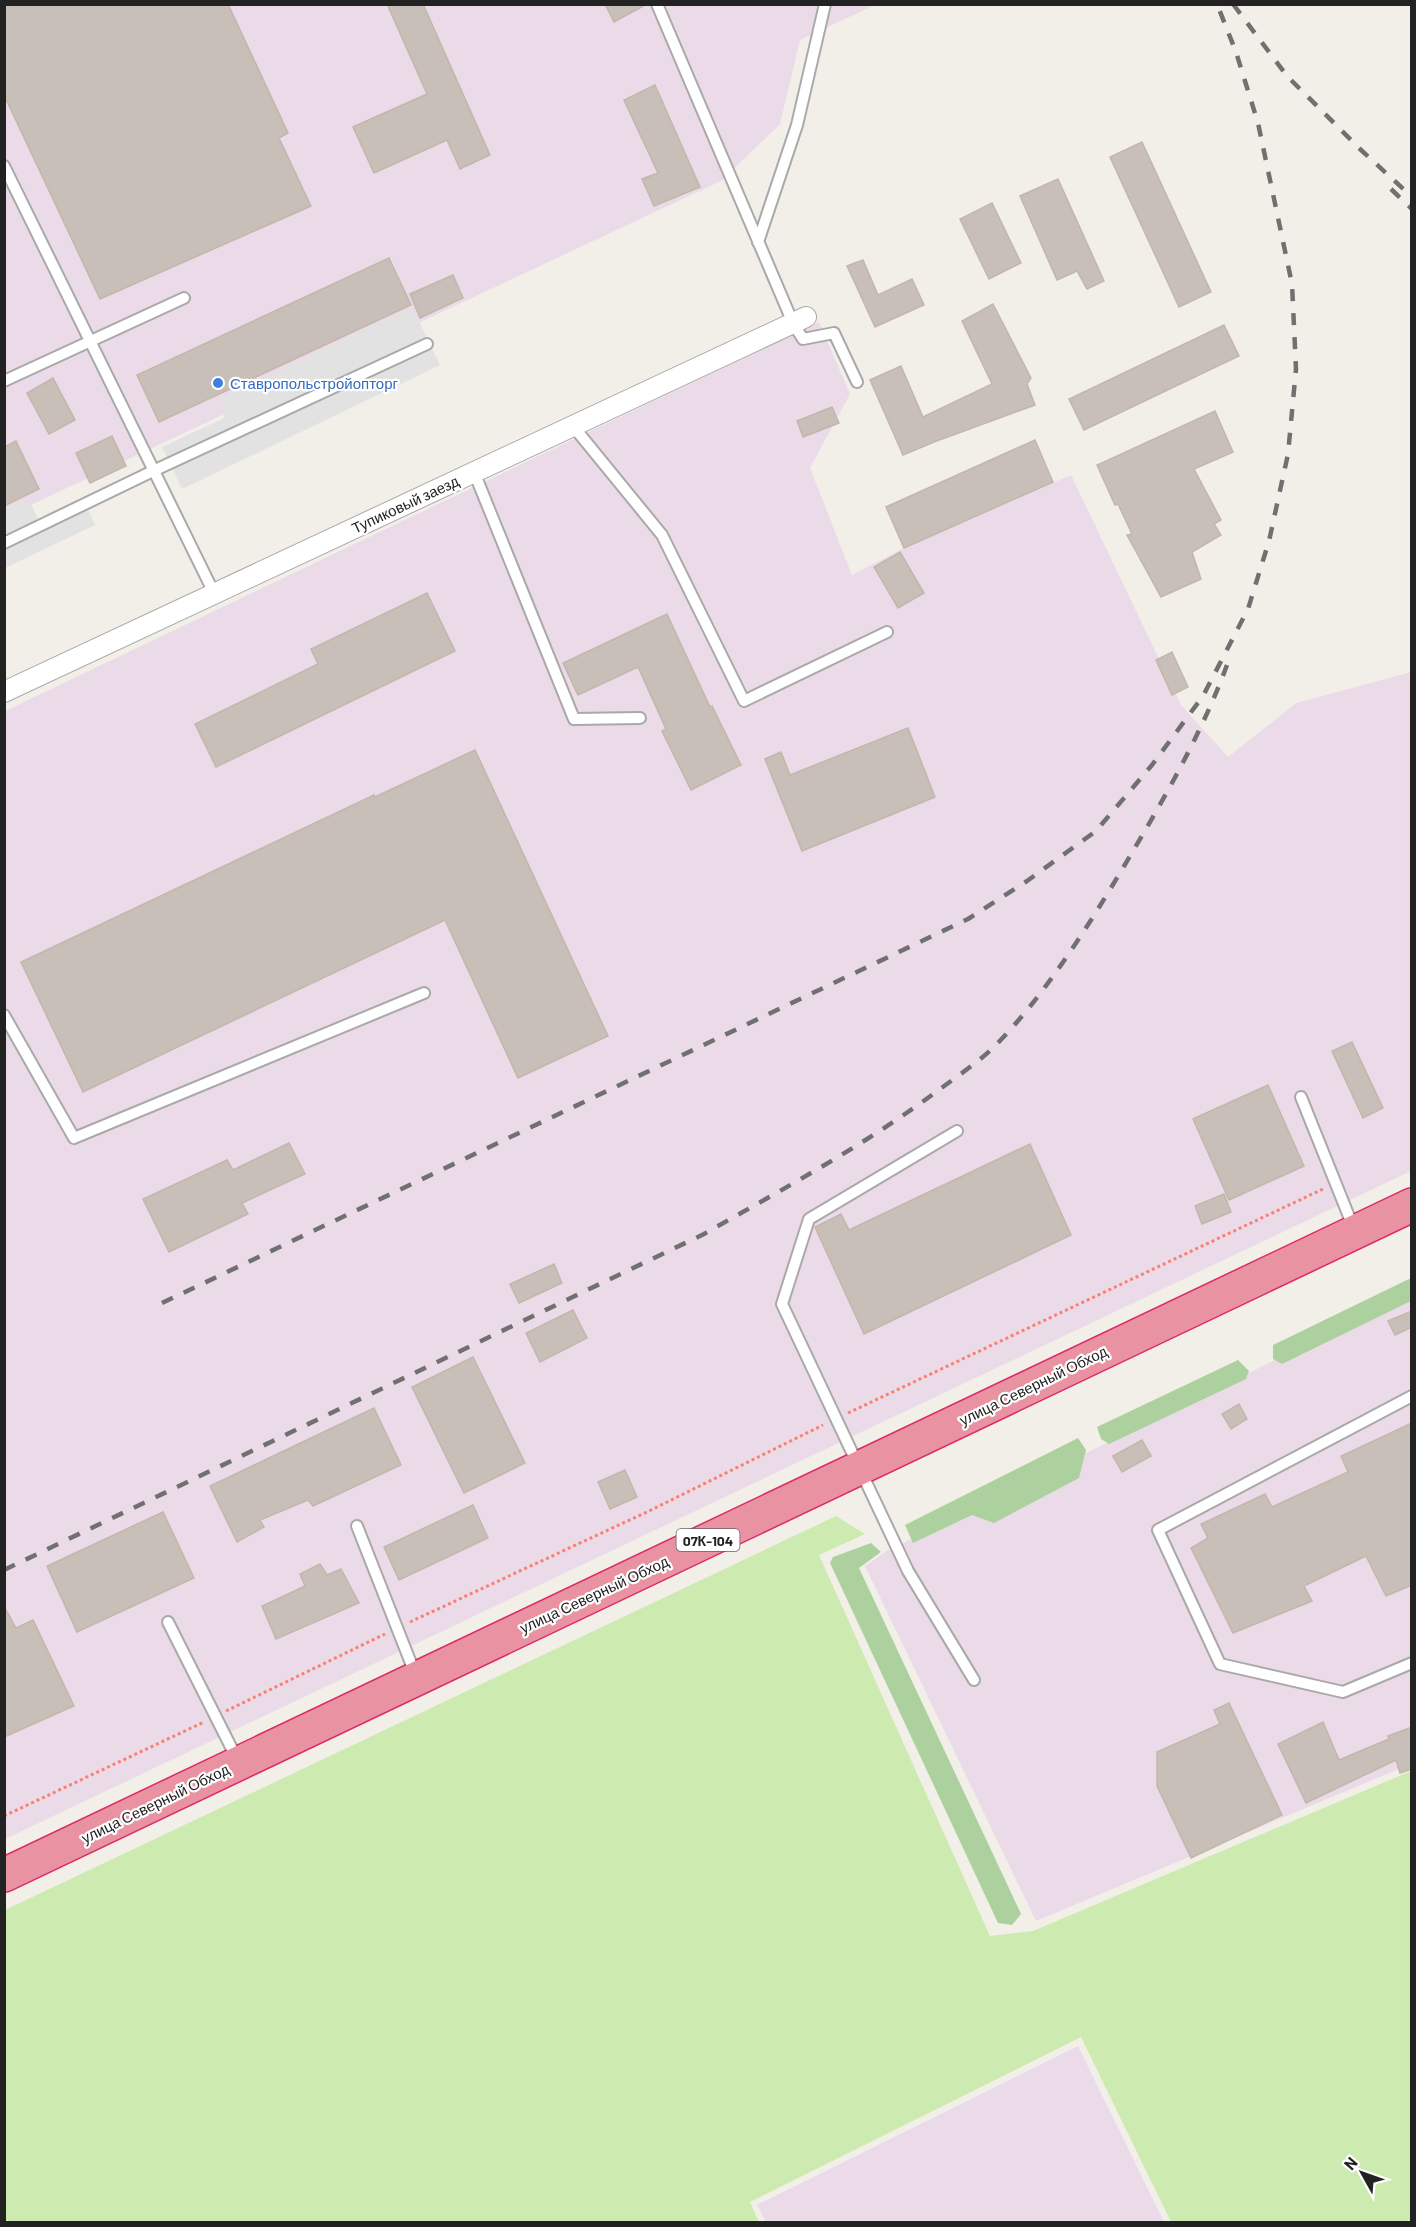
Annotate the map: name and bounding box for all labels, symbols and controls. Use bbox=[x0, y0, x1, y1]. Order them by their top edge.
place label: Ставропольстройопторг bbox=[230, 374, 399, 392]
marker: Ставропольстройопторг bbox=[211, 376, 225, 390]
street label: Тупиковый заезд bbox=[349, 471, 462, 537]
street label: улица Северный Обход bbox=[956, 1341, 1110, 1429]
road number: 07К-104 bbox=[676, 1529, 740, 1551]
street label: улица Северный Обход bbox=[517, 1551, 672, 1636]
street label: улица Северный Обход bbox=[78, 1759, 232, 1847]
north arrow bbox=[1332, 2143, 1392, 2203]
text: N bbox=[1339, 2153, 1361, 2173]

